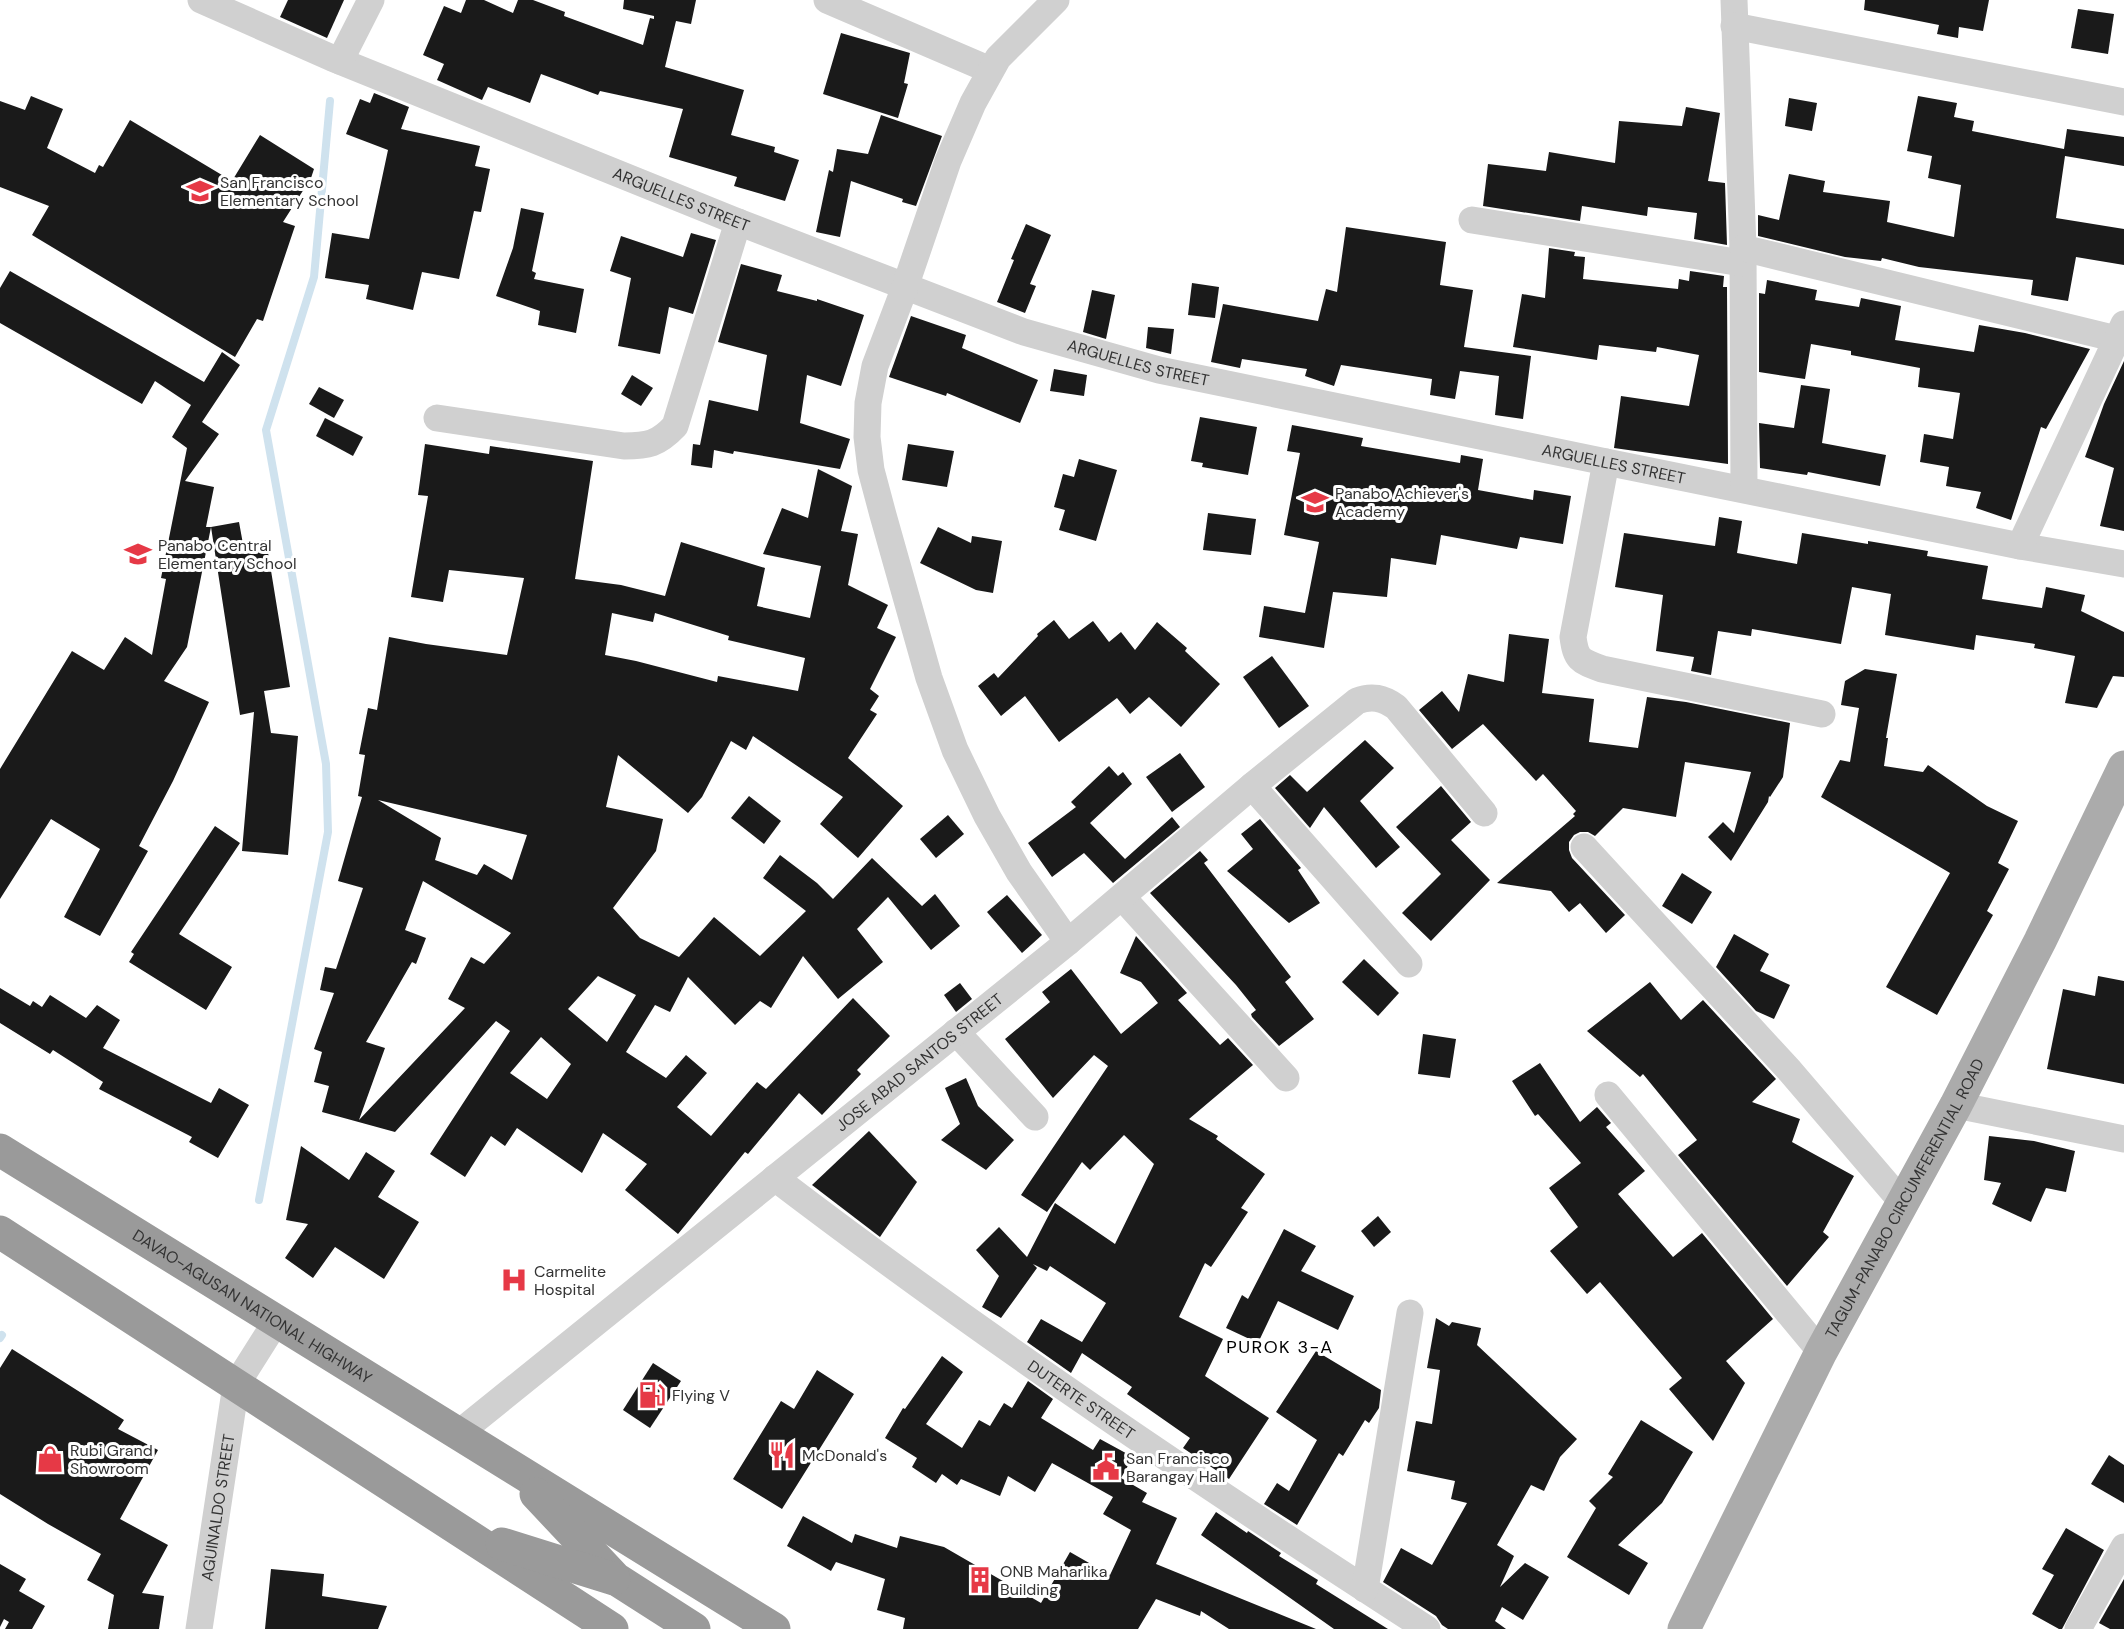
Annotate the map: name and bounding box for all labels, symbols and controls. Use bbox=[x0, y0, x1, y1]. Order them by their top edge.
street label: ARGUELLES STREET bbox=[610, 163, 753, 237]
place label: San Francisco Elementary School bbox=[220, 172, 358, 211]
school or university icon: San Francisco Elementary School bbox=[185, 176, 215, 206]
street label: ARGUELLES STREET bbox=[1065, 335, 1211, 391]
street label: ARGUELLES STREET bbox=[1540, 439, 1687, 489]
place label: Panabo Achiever's Academy bbox=[1335, 483, 1469, 522]
school or university icon: Panabo Achiever's Academy bbox=[1300, 487, 1330, 517]
place label: Panabo Central Elementary School bbox=[158, 535, 296, 574]
school or university icon: Panabo Central Elementary School bbox=[123, 539, 153, 569]
street label: JOSE ABAD SANTOS STREET bbox=[831, 989, 1007, 1136]
street label: TAGUM-PANABO CIRCUMFERENTIAL ROAD bbox=[1821, 1055, 1989, 1342]
street label: DAVAO-AGUSAN NATIONAL HIGHWAY bbox=[129, 1225, 376, 1389]
place label: Carmelite Hospital bbox=[534, 1261, 606, 1300]
hospital icon: Carmelite Hospital bbox=[499, 1265, 529, 1295]
district label: PUROK 3-A bbox=[1226, 1335, 1334, 1359]
street label: DUTERTE STREET bbox=[1023, 1355, 1139, 1444]
fuel station icon: Flying V bbox=[637, 1380, 667, 1410]
place label: Flying V bbox=[672, 1385, 730, 1406]
street label: AGUINALDO STREET bbox=[196, 1432, 239, 1583]
place label: Rubi Grand Showroom bbox=[70, 1440, 153, 1479]
restaurant icon: McDonald's bbox=[767, 1440, 797, 1470]
shop icon: Rubi Grand Showroom bbox=[35, 1444, 65, 1474]
place label: McDonald's bbox=[802, 1445, 887, 1466]
place label: San Francisco Barangay Hall bbox=[1126, 1448, 1229, 1487]
public building icon: San Francisco Barangay Hall bbox=[1091, 1452, 1121, 1482]
place label: ONB Maharlika Building bbox=[1000, 1561, 1107, 1600]
building icon: ONB Maharlika Building bbox=[965, 1565, 995, 1595]

